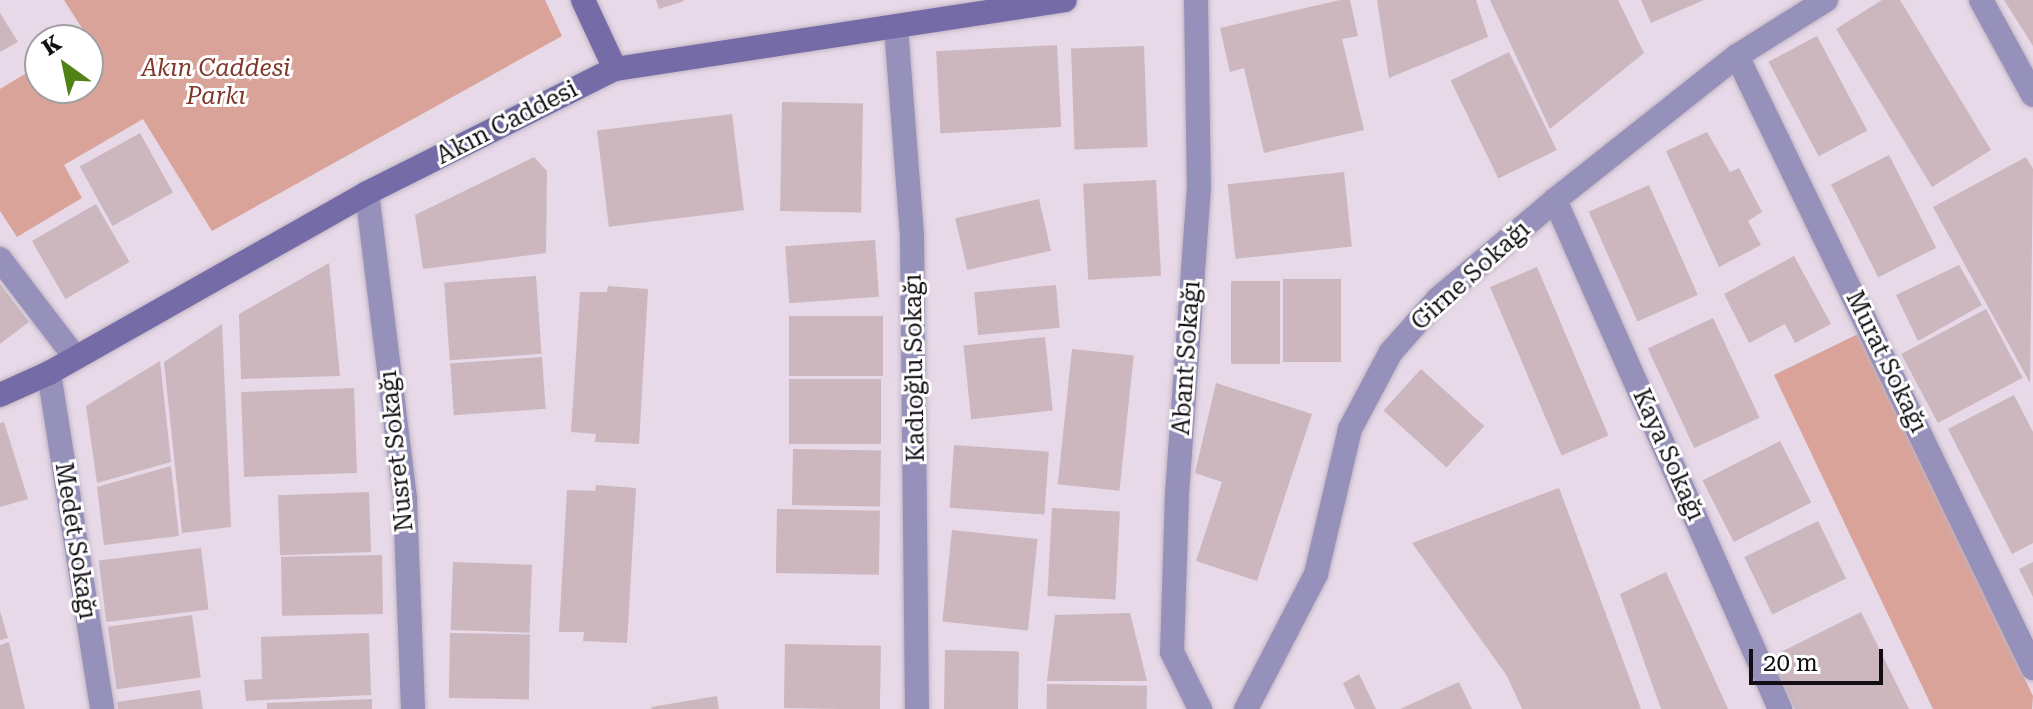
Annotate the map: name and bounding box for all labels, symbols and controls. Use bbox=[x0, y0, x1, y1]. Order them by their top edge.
north arrow bbox=[24, 24, 104, 104]
text: K bbox=[38, 30, 66, 60]
park label: Akın Caddesi Parkı bbox=[141, 55, 291, 111]
street label: Akın Caddesi bbox=[432, 75, 582, 171]
street label: Girne Sokağı bbox=[1406, 215, 1536, 337]
street label: Kadıoğlu Sokağı bbox=[899, 274, 931, 462]
street label: Abant Sokağı bbox=[1167, 280, 1207, 436]
street label: Murat Sokağı bbox=[1839, 287, 1933, 437]
street label: Nusret Sokağı bbox=[374, 369, 420, 533]
street label: Kaya Sokağı bbox=[1626, 385, 1710, 525]
street label: Medet Sokağı bbox=[48, 461, 102, 621]
scale bar bbox=[1753, 633, 1887, 683]
text: 20 m bbox=[1763, 649, 1818, 677]

